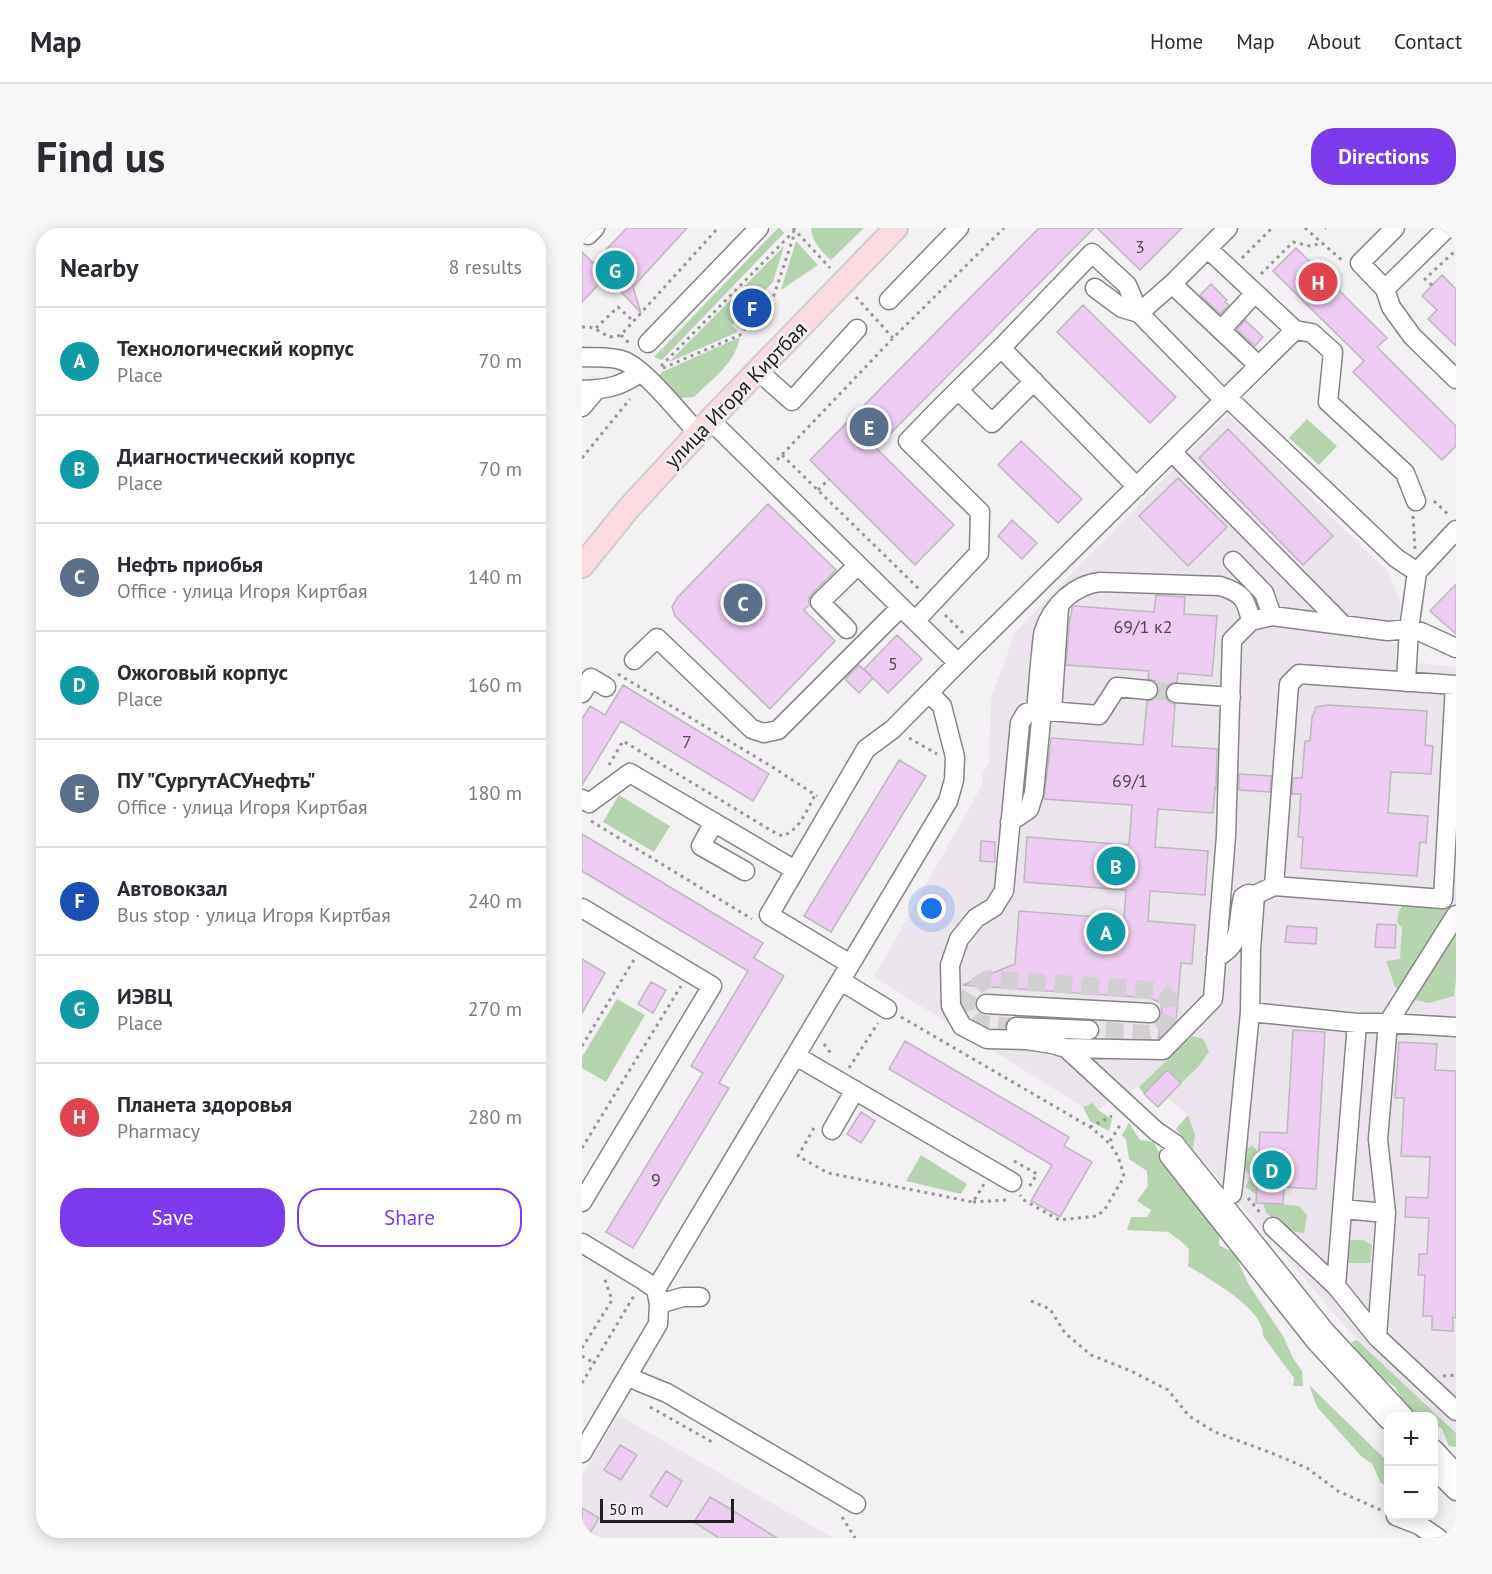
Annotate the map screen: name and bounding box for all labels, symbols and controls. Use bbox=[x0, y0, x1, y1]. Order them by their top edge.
text: Map bbox=[30, 23, 81, 60]
text: Home bbox=[1150, 28, 1203, 55]
text: Map bbox=[1236, 28, 1275, 55]
text: About bbox=[1308, 28, 1361, 55]
text: Contact bbox=[1394, 28, 1462, 55]
button: Directions bbox=[1311, 128, 1456, 185]
text: Find us bbox=[36, 129, 165, 184]
house number: 3 bbox=[1135, 235, 1145, 258]
pin: G bbox=[596, 248, 634, 292]
text: Nearby bbox=[60, 251, 138, 284]
text: 8 results bbox=[449, 254, 522, 280]
pin: H bbox=[1298, 260, 1338, 304]
pin: F bbox=[732, 286, 772, 331]
street label: улица Игоря Киртбая bbox=[658, 315, 813, 474]
text: Технологический корпус bbox=[117, 334, 354, 362]
text: A bbox=[73, 348, 86, 374]
text: 70 m bbox=[479, 348, 522, 374]
text: Place bbox=[117, 362, 163, 388]
pin: E bbox=[850, 404, 888, 450]
text: Диагностический корпус bbox=[117, 442, 355, 470]
text: B bbox=[74, 456, 85, 482]
text: 70 m bbox=[479, 456, 522, 482]
text: Place bbox=[117, 470, 163, 496]
text: Нефть приобья bbox=[117, 550, 263, 578]
text: C bbox=[74, 564, 85, 590]
text: 140 m bbox=[468, 564, 522, 590]
text: Office · улица Игоря Киртбая bbox=[117, 578, 368, 604]
pin: C bbox=[724, 580, 762, 626]
house number: 69/1 к2 bbox=[1113, 615, 1173, 638]
house number: 5 bbox=[888, 652, 898, 675]
text: Ожоговый корпус bbox=[117, 658, 288, 686]
text: D bbox=[73, 672, 86, 698]
text: 160 m bbox=[468, 672, 522, 698]
text: Place bbox=[117, 686, 163, 712]
house number: 7 bbox=[682, 730, 692, 753]
text: ПУ "СургутАСУнефть" bbox=[117, 766, 316, 794]
house number: 69/1 bbox=[1112, 769, 1148, 792]
text: E bbox=[74, 780, 85, 806]
text: 180 m bbox=[468, 780, 522, 806]
text: Office · улица Игоря Киртбая bbox=[117, 794, 368, 820]
pin: B bbox=[1096, 844, 1136, 888]
text: Автовокзал bbox=[117, 874, 228, 902]
text: F bbox=[74, 888, 85, 914]
text: 240 m bbox=[468, 888, 522, 914]
your location bbox=[917, 894, 946, 923]
text: Bus stop · улица Игоря Киртбая bbox=[117, 902, 391, 928]
pin: A bbox=[1086, 910, 1126, 954]
text: ИЭВЦ bbox=[117, 982, 172, 1010]
text: G bbox=[73, 996, 86, 1022]
text: 270 m bbox=[468, 996, 522, 1022]
text: Place bbox=[117, 1010, 163, 1036]
text: Планета здоровья bbox=[117, 1090, 292, 1118]
text: H bbox=[73, 1104, 86, 1130]
text: 280 m bbox=[468, 1104, 522, 1130]
text: Pharmacy bbox=[117, 1118, 200, 1144]
pin: D bbox=[1252, 1148, 1292, 1192]
house number: 9 bbox=[651, 1168, 661, 1191]
button: Save bbox=[60, 1188, 285, 1247]
button: Share bbox=[297, 1188, 522, 1247]
map controls bbox=[1384, 1412, 1438, 1520]
button: + bbox=[1384, 1412, 1438, 1466]
button: − bbox=[1384, 1466, 1438, 1520]
scale bar bbox=[600, 1496, 734, 1524]
text: 50 m bbox=[609, 1499, 644, 1519]

